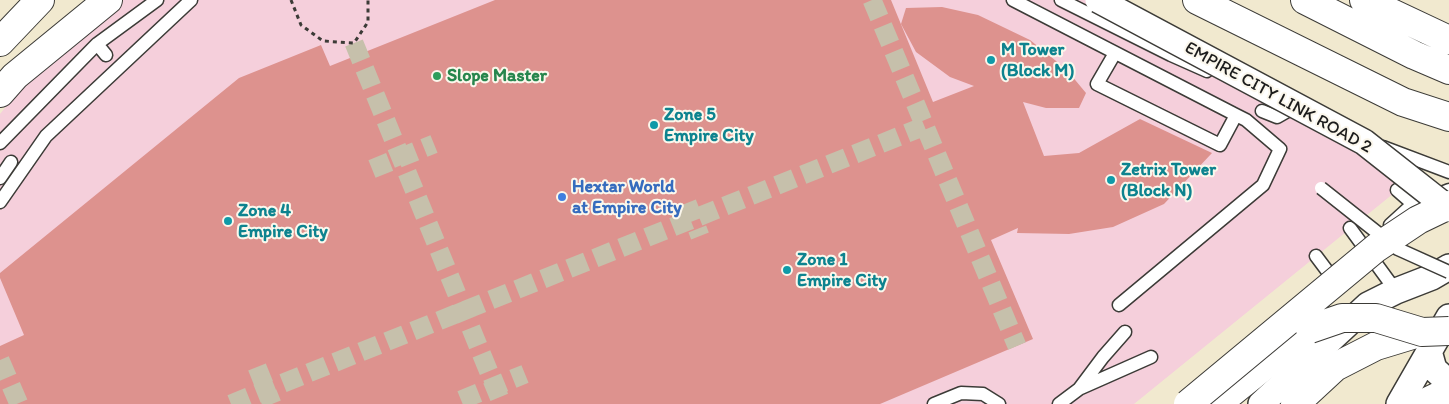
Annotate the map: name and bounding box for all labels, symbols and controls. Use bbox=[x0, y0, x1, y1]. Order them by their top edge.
street label: EMPIRE CITY LINK ROAD 2 bbox=[1181, 37, 1375, 159]
place label: M Tower (Block M) bbox=[1001, 39, 1074, 82]
marker: M Tower (Block M) bbox=[985, 54, 997, 66]
place label: Slope Master bbox=[447, 65, 547, 87]
marker: Slope Master bbox=[431, 70, 443, 82]
place label: Zone 5 Empire City bbox=[664, 104, 754, 146]
marker: Zone 5 Empire City bbox=[648, 119, 660, 131]
place label: Zetrix Tower (Block N) bbox=[1121, 159, 1216, 202]
marker: Zetrix Tower (Block N) bbox=[1105, 174, 1117, 186]
place label: Hextar World at Empire City bbox=[572, 176, 682, 218]
marker: Hextar World at Empire City bbox=[556, 191, 568, 203]
place label: Zone 4 Empire City bbox=[238, 200, 328, 242]
marker: Zone 4 Empire City bbox=[222, 215, 234, 227]
place label: Zone 1 Empire City bbox=[797, 249, 887, 292]
marker: Zone 1 Empire City bbox=[781, 264, 793, 276]

